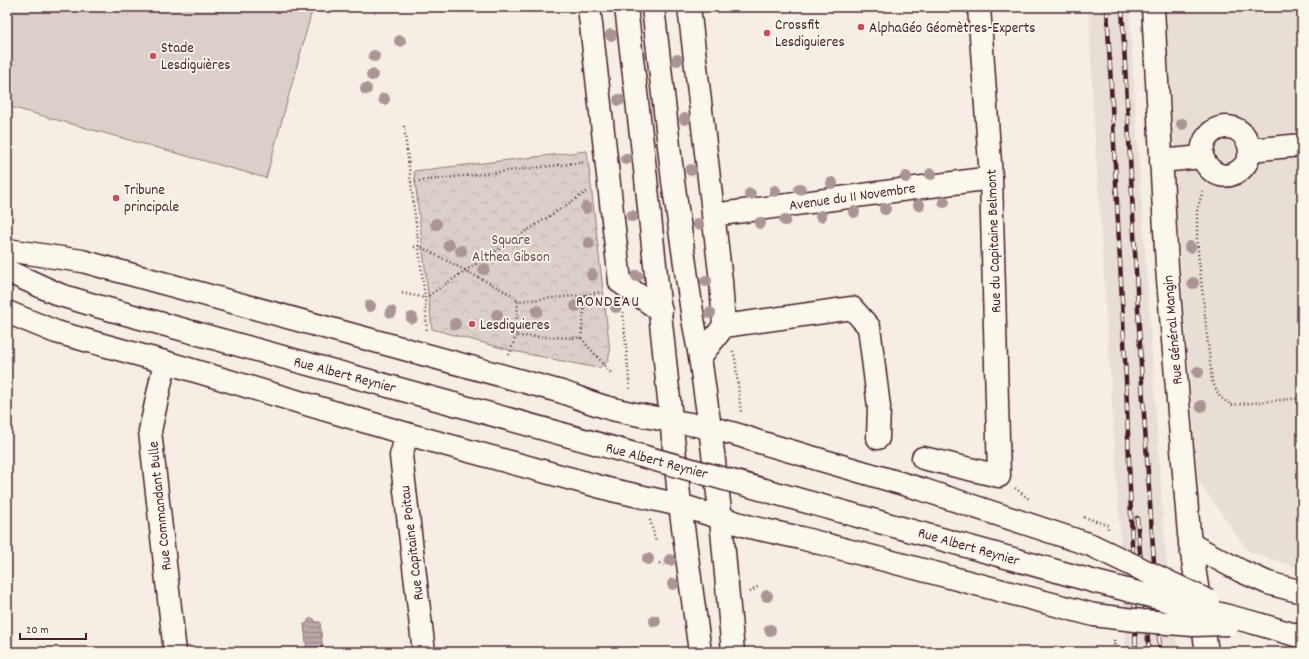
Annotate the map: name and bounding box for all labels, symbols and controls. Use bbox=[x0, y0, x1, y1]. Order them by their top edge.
place label: Crossfit Lesdiguieres bbox=[775, 15, 845, 54]
place label: AlphaGéo Géomètres-Experts bbox=[869, 18, 1036, 40]
marker: AlphaGéo Géomètres-Experts bbox=[856, 22, 866, 32]
marker: Crossfit Lesdiguieres bbox=[762, 28, 772, 38]
place label: Stade Lesdiguières bbox=[161, 38, 231, 77]
marker: Stade Lesdiguières bbox=[148, 51, 158, 61]
street label: Rue du Capitaine Belmont bbox=[981, 168, 1009, 313]
street label: Avenue du 11 Novembre bbox=[788, 178, 917, 218]
place label: Tribune principale bbox=[124, 180, 179, 219]
marker: Tribune principale bbox=[111, 193, 121, 203]
park label: Square Althea Gibson bbox=[472, 230, 550, 269]
street label: Rue Général Mangin bbox=[1158, 274, 1190, 386]
district label: RONDEAU bbox=[576, 291, 640, 314]
place label: Lesdiguieres bbox=[480, 315, 550, 337]
marker: Lesdiguieres bbox=[467, 319, 477, 329]
street label: Rue Albert Reynier bbox=[291, 352, 398, 400]
street label: Rue Albert Reynier bbox=[603, 438, 710, 486]
street label: Rue Commandant Bulle bbox=[143, 440, 179, 571]
street label: Rue Capitaine Poitau bbox=[395, 484, 431, 601]
street label: Rue Albert Reynier bbox=[915, 523, 1022, 573]
scale bar bbox=[20, 615, 86, 641]
text: 20 m bbox=[26, 622, 49, 639]

